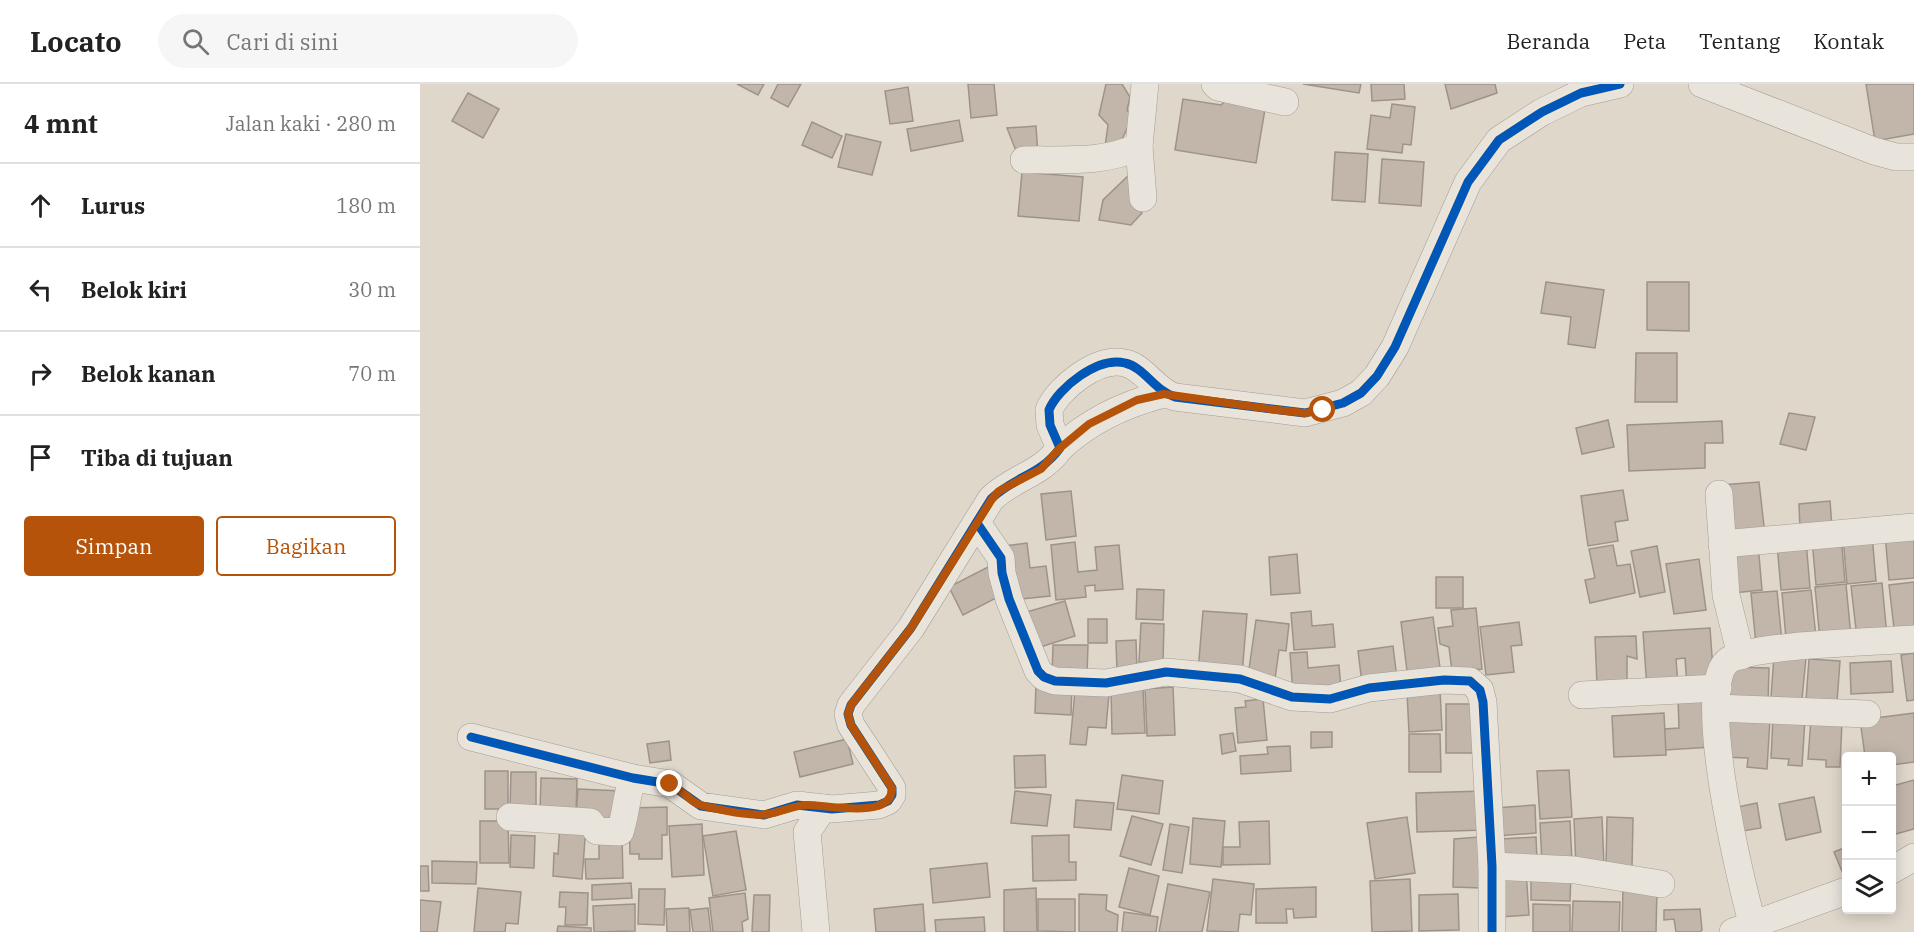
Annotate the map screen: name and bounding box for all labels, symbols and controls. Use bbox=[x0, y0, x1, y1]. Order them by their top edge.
search box bbox=[158, 14, 578, 68]
text: Locato bbox=[30, 23, 122, 60]
icon: search bbox=[179, 25, 212, 58]
text: Cari di sini bbox=[227, 27, 338, 56]
text: Beranda bbox=[1507, 27, 1590, 55]
text: Peta bbox=[1623, 27, 1666, 55]
text: Tentang bbox=[1699, 27, 1780, 55]
text: Kontak bbox=[1813, 27, 1884, 55]
text: 4 mnt bbox=[24, 106, 98, 140]
text: Jalan kaki · 280 m bbox=[226, 110, 396, 137]
icon: ahead bbox=[24, 189, 57, 222]
text: Lurus bbox=[81, 191, 145, 220]
text: 180 m bbox=[336, 192, 396, 219]
icon: left bbox=[24, 273, 57, 306]
text: Belok kiri bbox=[81, 275, 187, 304]
text: 30 m bbox=[348, 276, 396, 303]
icon: right bbox=[24, 357, 57, 390]
text: Belok kanan bbox=[81, 359, 216, 388]
text: 70 m bbox=[348, 360, 396, 387]
route start bbox=[1309, 396, 1335, 422]
icon: arrive bbox=[24, 441, 57, 474]
text: Tiba di tujuan bbox=[81, 443, 233, 472]
button: Simpan bbox=[24, 516, 204, 576]
button: Bagikan bbox=[216, 516, 396, 576]
map controls bbox=[1842, 752, 1896, 914]
button: + bbox=[1842, 752, 1896, 806]
route end bbox=[656, 770, 682, 796]
button: − bbox=[1842, 806, 1896, 860]
button: layers bbox=[1842, 860, 1896, 914]

